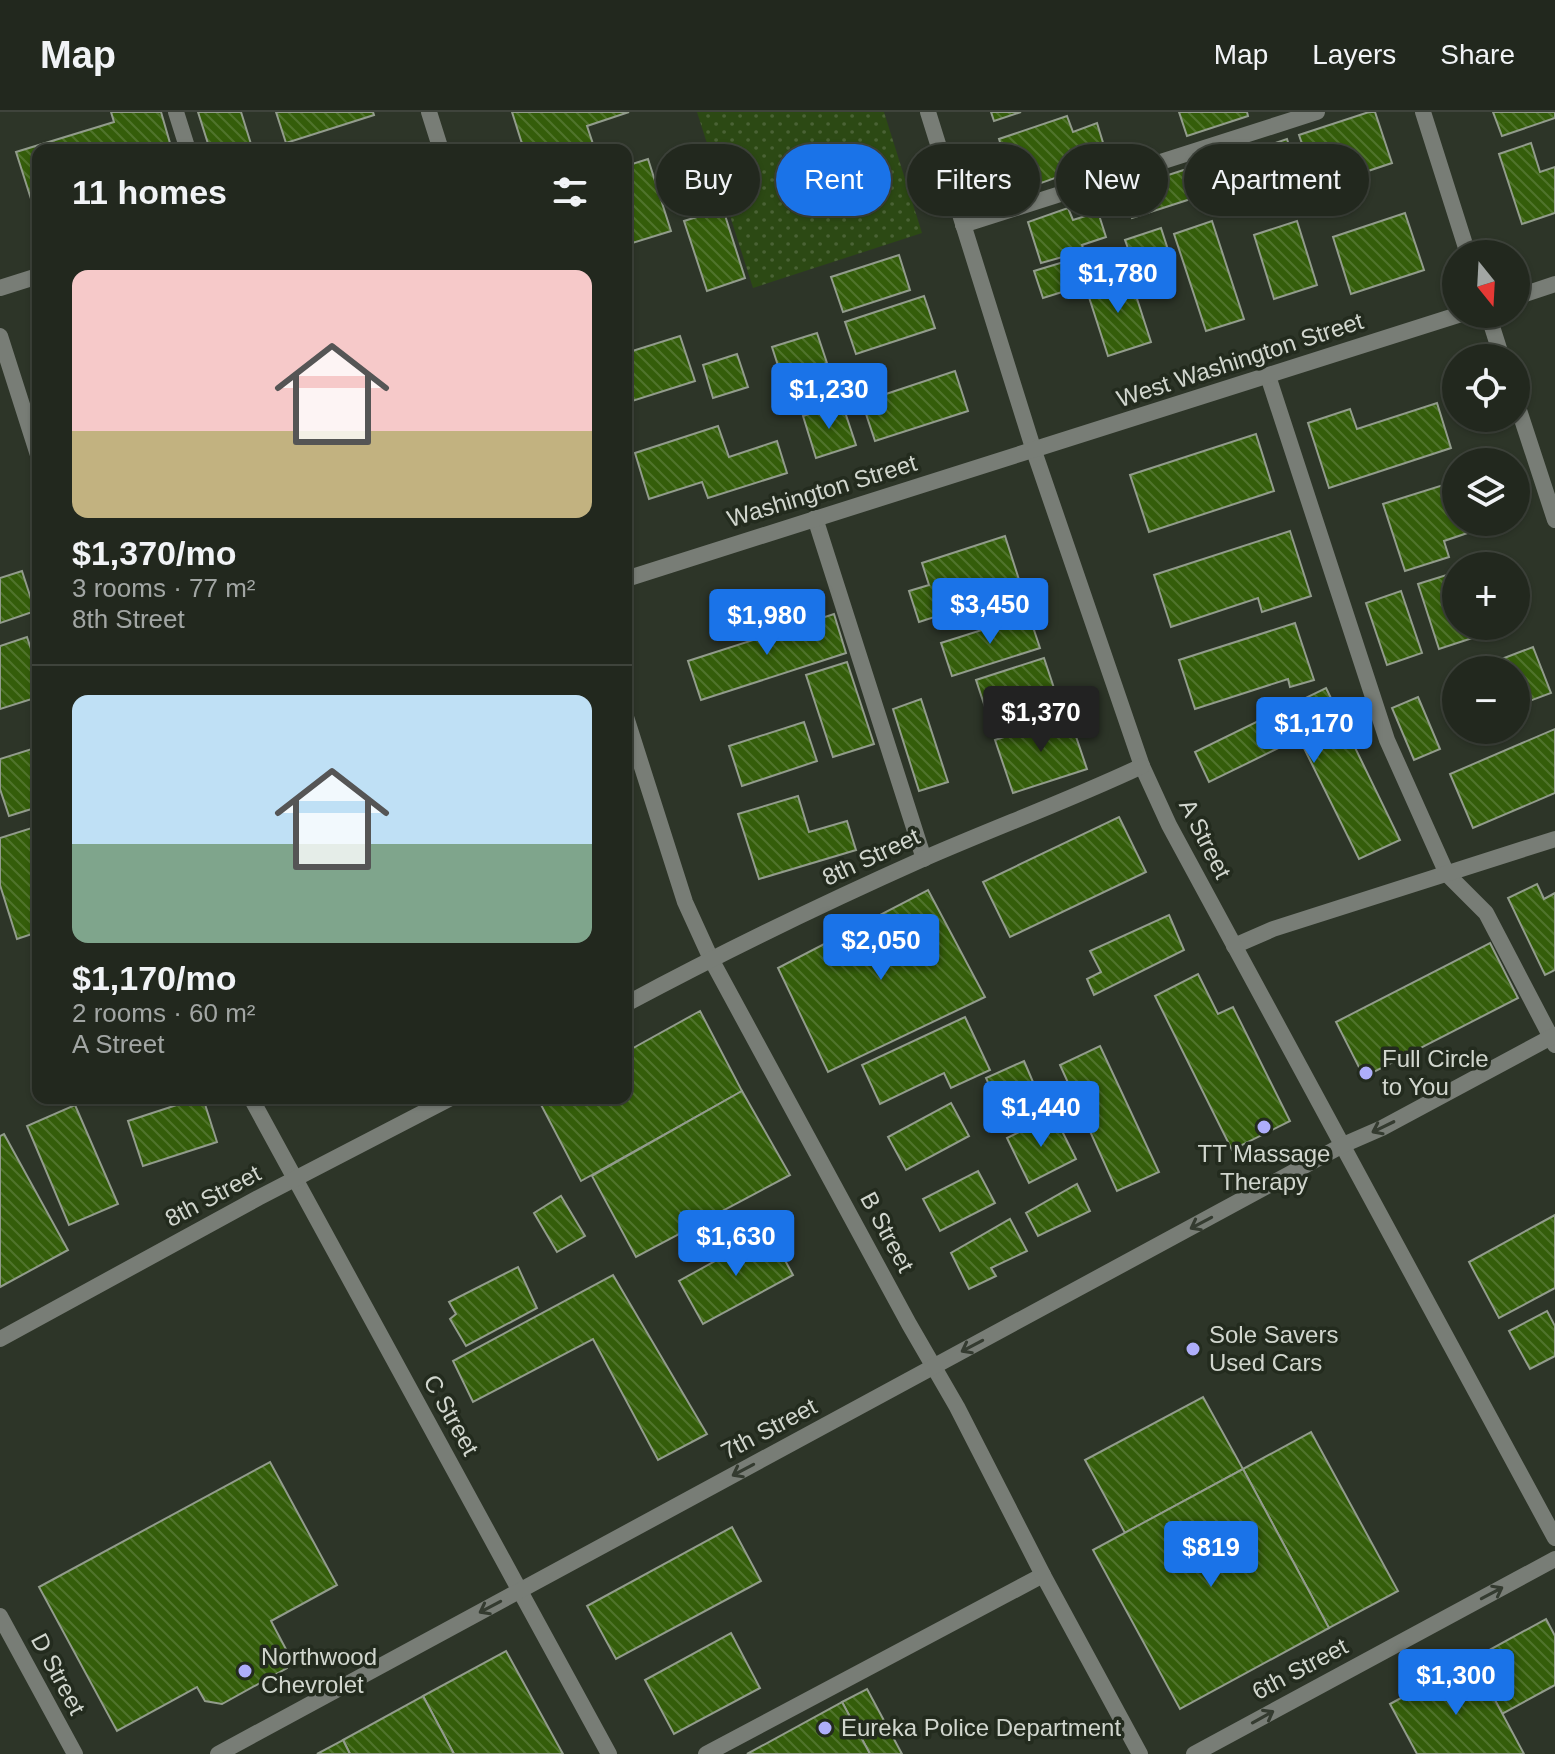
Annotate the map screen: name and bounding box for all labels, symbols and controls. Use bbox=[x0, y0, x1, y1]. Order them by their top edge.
text: Map bbox=[40, 34, 116, 76]
text: Map bbox=[1214, 39, 1268, 70]
text: Layers bbox=[1312, 39, 1396, 70]
text: Share bbox=[1440, 39, 1515, 70]
chip: Buy bbox=[656, 144, 760, 216]
chip: Rent bbox=[776, 144, 891, 216]
chip: Filters bbox=[907, 144, 1040, 216]
chip: New bbox=[1056, 144, 1168, 216]
chip: Apartment bbox=[1184, 144, 1369, 216]
icon: filters bbox=[548, 170, 592, 214]
text: 11 homes bbox=[72, 173, 227, 211]
north arrow bbox=[1442, 240, 1530, 328]
map controls bbox=[1442, 240, 1530, 744]
pin: $1,780 bbox=[1053, 247, 1183, 315]
text: $1,780 bbox=[1078, 258, 1158, 288]
street label: West Washington Street bbox=[1113, 307, 1367, 412]
icon: home bbox=[260, 322, 404, 466]
button: locate bbox=[1442, 344, 1530, 432]
pin: $1,230 bbox=[764, 363, 894, 431]
text: $1,230 bbox=[789, 374, 869, 404]
button: layers bbox=[1442, 448, 1530, 536]
street label: Washington Street bbox=[724, 449, 920, 532]
text: $1,370/mo bbox=[72, 534, 236, 572]
button: + bbox=[1442, 552, 1530, 640]
text: 3 rooms · 77 m² bbox=[72, 573, 256, 603]
pin: $3,450 bbox=[925, 578, 1055, 646]
pin: $1,980 bbox=[702, 589, 832, 657]
text: $3,450 bbox=[950, 589, 1030, 619]
text: $1,980 bbox=[727, 600, 807, 630]
text: 8th Street bbox=[72, 604, 185, 634]
button: − bbox=[1442, 656, 1530, 744]
pin: $1,370 bbox=[976, 686, 1106, 754]
text: $1,370 bbox=[1001, 697, 1081, 727]
pin: $1,170 bbox=[1249, 697, 1379, 765]
text: $1,170 bbox=[1274, 708, 1354, 738]
icon: home bbox=[260, 747, 404, 891]
street label: A Street bbox=[1174, 795, 1237, 883]
street label: 8th Street bbox=[818, 822, 924, 891]
pin: $2,050 bbox=[816, 914, 946, 982]
text: $2,050 bbox=[841, 925, 921, 955]
text: $1,170/mo bbox=[72, 959, 236, 997]
text: 2 rooms · 60 m² bbox=[72, 998, 256, 1028]
text: A Street bbox=[72, 1029, 165, 1059]
place label: Full Circle to You bbox=[1382, 1045, 1489, 1100]
marker: Full Circle to You bbox=[1357, 1064, 1375, 1082]
pin: $1,440 bbox=[976, 1081, 1106, 1149]
text: $1,440 bbox=[1001, 1092, 1081, 1122]
marker: TT Massage Therapy bbox=[1255, 1118, 1273, 1136]
one-way arrow bbox=[1372, 1120, 1396, 1135]
place label: TT Massage Therapy bbox=[1198, 1140, 1330, 1195]
street label: 8th Street bbox=[160, 1159, 265, 1232]
street label: B Street bbox=[855, 1187, 920, 1277]
pin: $1,630 bbox=[671, 1210, 801, 1278]
one-way arrow bbox=[1189, 1215, 1213, 1231]
text: $1,630 bbox=[696, 1221, 776, 1251]
place label: Sole Savers Used Cars bbox=[1209, 1321, 1338, 1376]
one-way arrow bbox=[961, 1338, 984, 1354]
marker: Sole Savers Used Cars bbox=[1184, 1340, 1202, 1358]
street label: C Street bbox=[418, 1370, 485, 1460]
street label: 7th Street bbox=[716, 1392, 821, 1465]
one-way arrow bbox=[732, 1462, 755, 1478]
pin: $819 bbox=[1164, 1521, 1258, 1589]
text: $819 bbox=[1182, 1532, 1240, 1562]
one-way arrow bbox=[1479, 1585, 1503, 1600]
one-way arrow bbox=[479, 1599, 502, 1615]
street label: D Street bbox=[26, 1629, 91, 1719]
street label: 6th Street bbox=[1247, 1632, 1352, 1705]
place label: Northwood Chevrolet bbox=[261, 1643, 377, 1698]
pin: $1,300 bbox=[1391, 1649, 1521, 1717]
text: $1,300 bbox=[1416, 1660, 1496, 1690]
marker: Northwood Chevrolet bbox=[236, 1662, 254, 1680]
one-way arrow bbox=[1251, 1708, 1274, 1724]
place label: Eureka Police Department bbox=[841, 1714, 1121, 1741]
marker: Eureka Police Department bbox=[816, 1719, 834, 1737]

